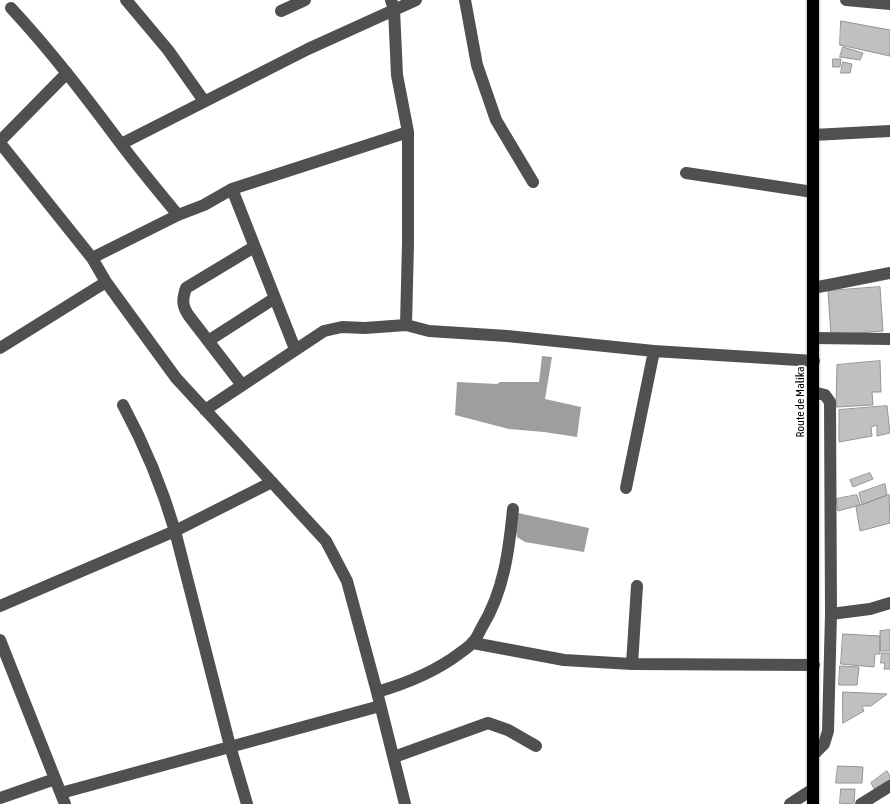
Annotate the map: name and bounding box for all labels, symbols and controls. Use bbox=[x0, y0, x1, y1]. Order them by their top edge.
street label: Route de Malika bbox=[793, 366, 807, 438]

